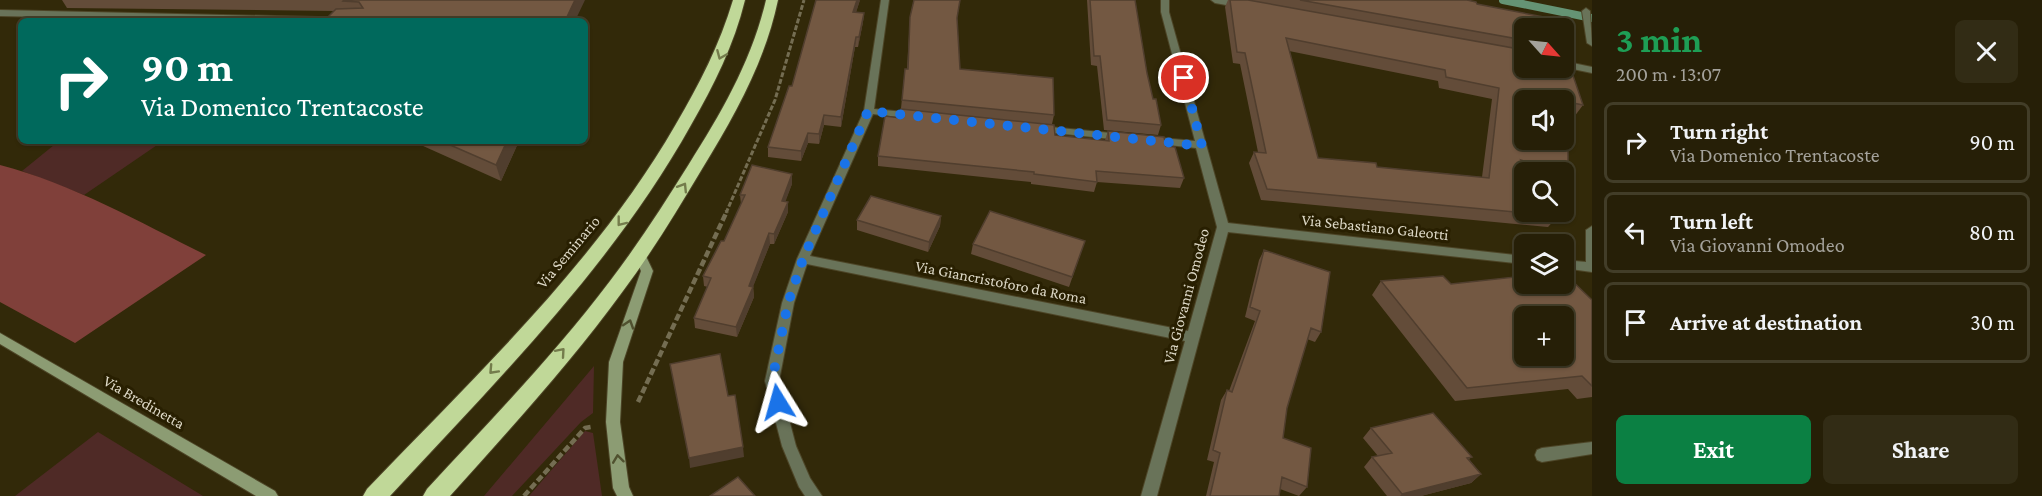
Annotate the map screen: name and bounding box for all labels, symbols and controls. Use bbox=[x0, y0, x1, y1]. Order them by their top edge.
north arrow bbox=[1514, 18, 1574, 78]
map controls bbox=[1514, 18, 1574, 366]
text: 3 min bbox=[1616, 20, 1702, 60]
button: close bbox=[1955, 20, 2018, 83]
icon: right bbox=[42, 42, 120, 120]
text: 90 m bbox=[141, 43, 233, 90]
one-way arrow bbox=[716, 49, 728, 60]
pin bbox=[1158, 52, 1209, 103]
icon: arrive bbox=[1167, 61, 1200, 94]
text: 200 m · 13:07 bbox=[1616, 63, 1721, 85]
button: sound bbox=[1514, 90, 1574, 150]
text: Via Domenico Trentacoste bbox=[141, 92, 424, 122]
text: Turn right bbox=[1670, 119, 1768, 144]
icon: right bbox=[1619, 126, 1652, 159]
text: 90 m bbox=[1970, 130, 2015, 155]
text: Via Domenico Trentacoste bbox=[1670, 144, 1879, 166]
button: search bbox=[1514, 162, 1574, 222]
one-way arrow bbox=[676, 183, 688, 193]
text: Turn left bbox=[1670, 209, 1753, 234]
street label: Via Sebastiano Galeotti bbox=[1301, 211, 1449, 243]
street label: Via Seminario bbox=[533, 212, 603, 291]
one-way arrow bbox=[618, 216, 629, 227]
icon: left bbox=[1619, 216, 1652, 249]
text: 80 m bbox=[1969, 220, 2015, 245]
street label: Via Giovanni Omodeo bbox=[1160, 226, 1212, 366]
button: layers bbox=[1514, 234, 1574, 294]
text: Via Giovanni Omodeo bbox=[1670, 234, 1845, 256]
street label: Via Giancristoforo da Roma bbox=[914, 257, 1089, 307]
button: + bbox=[1514, 306, 1574, 366]
icon: arrive bbox=[1619, 306, 1652, 339]
text: Arrive at destination bbox=[1670, 310, 1862, 335]
text: 30 m bbox=[1970, 310, 2015, 335]
one-way arrow bbox=[622, 319, 634, 330]
one-way arrow bbox=[554, 348, 565, 359]
one-way arrow bbox=[490, 362, 501, 373]
position arrow bbox=[746, 370, 810, 434]
street label: Via Bredinetta bbox=[100, 372, 188, 432]
button: Exit bbox=[1616, 415, 1811, 484]
button: Share bbox=[1823, 415, 2018, 484]
one-way arrow bbox=[612, 455, 625, 464]

